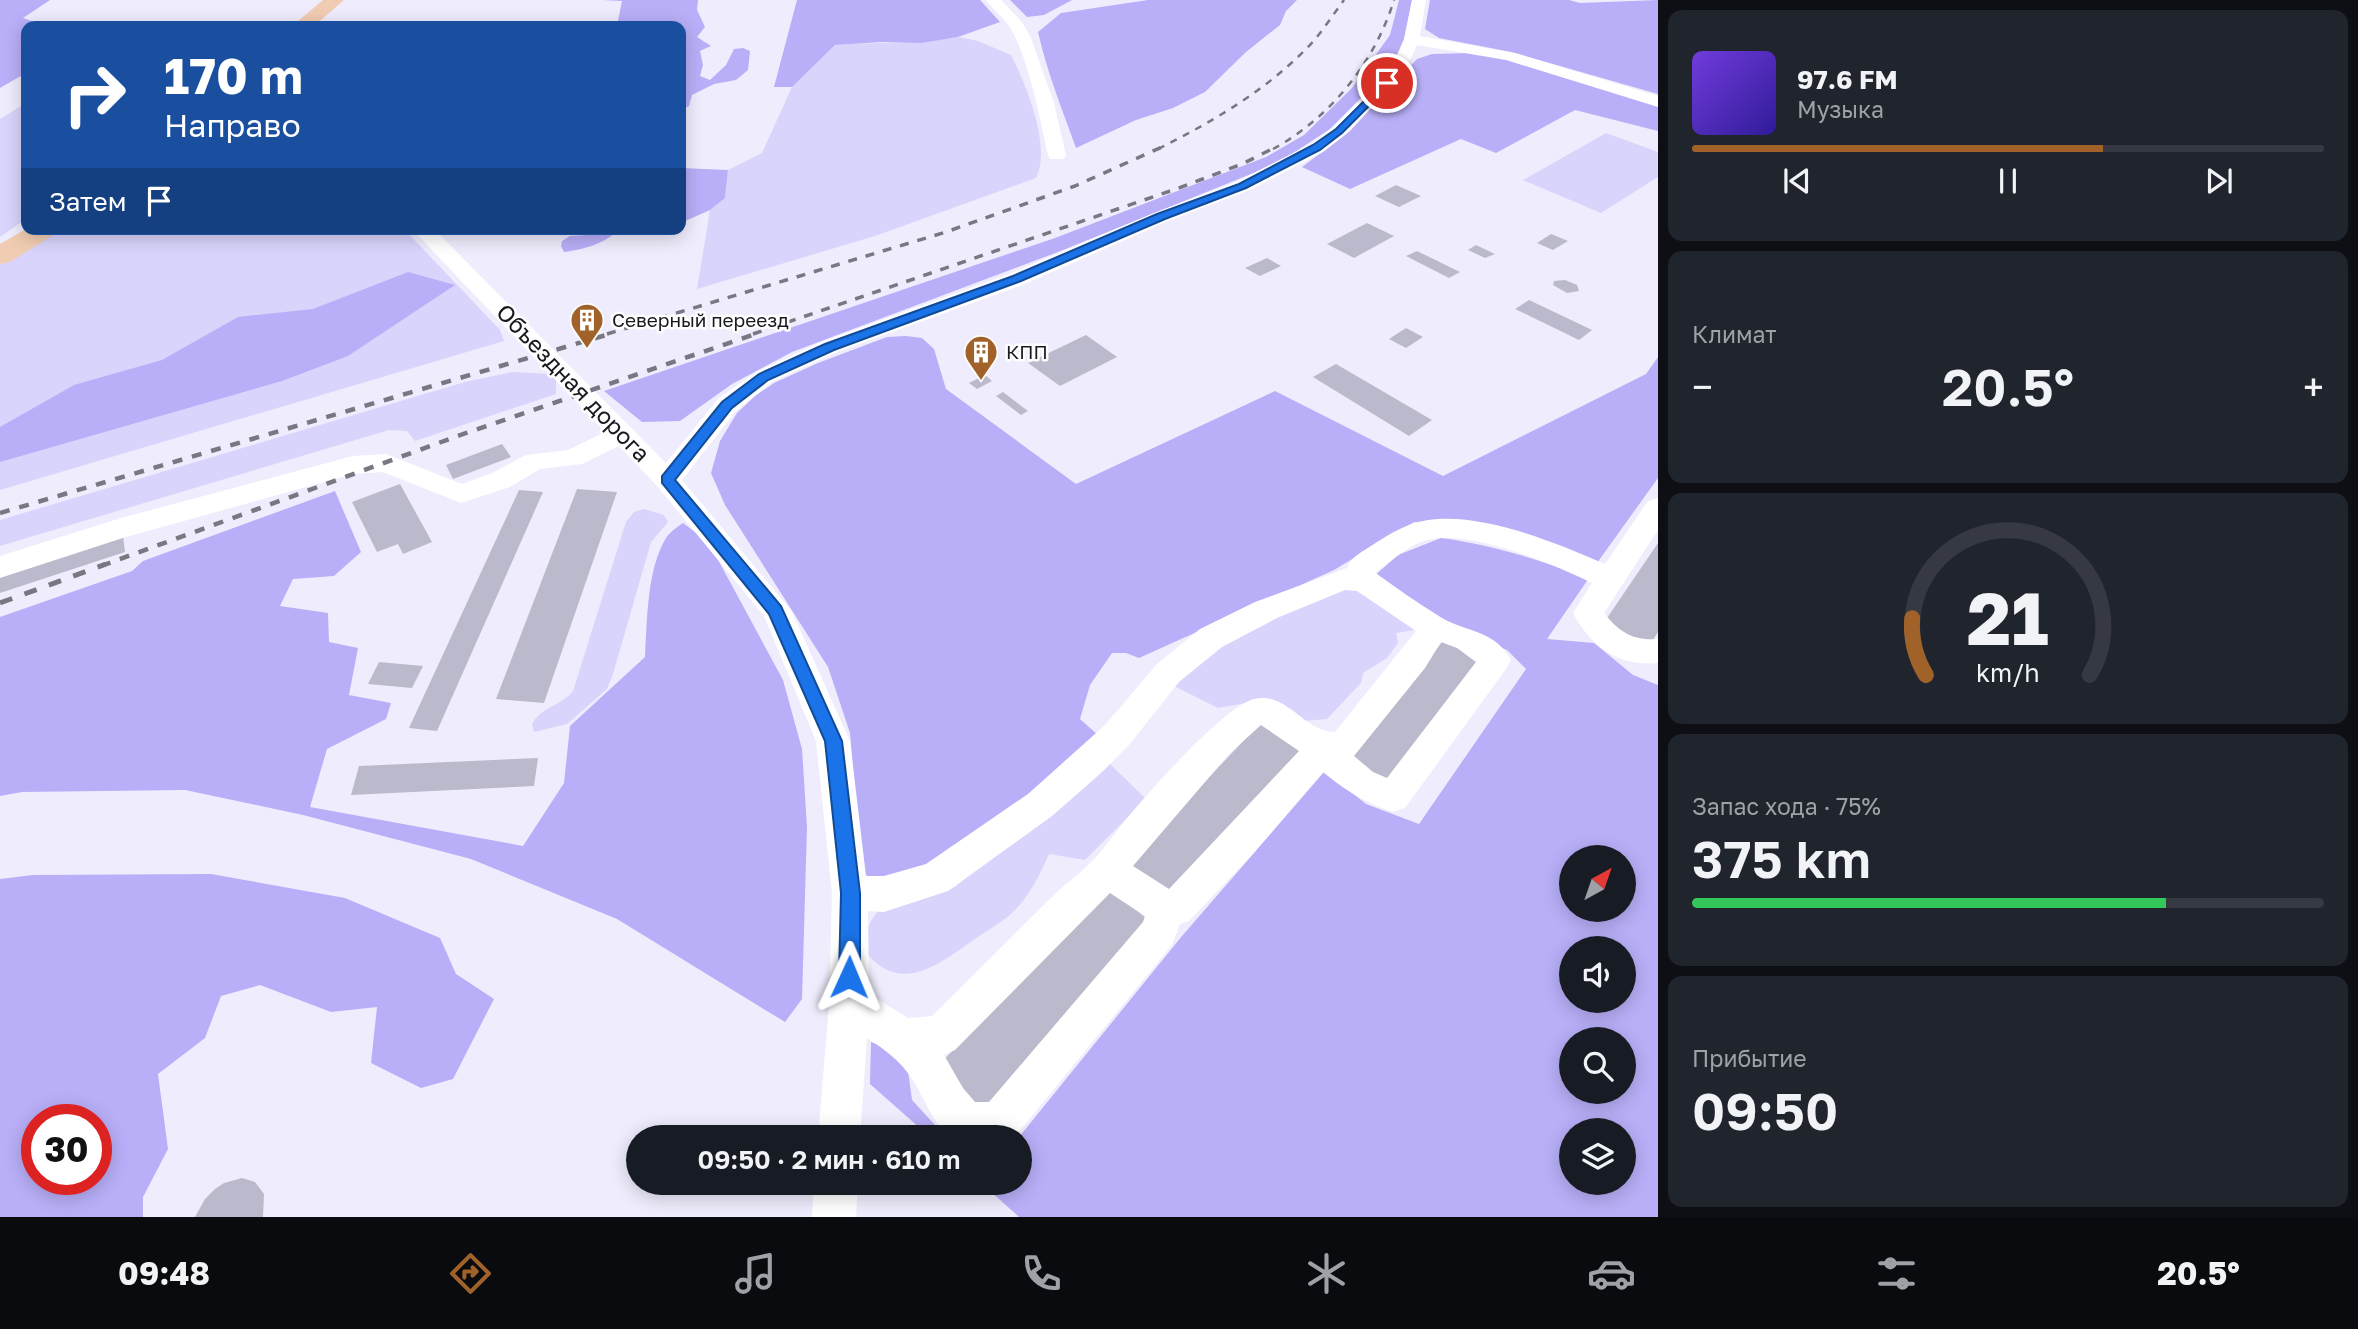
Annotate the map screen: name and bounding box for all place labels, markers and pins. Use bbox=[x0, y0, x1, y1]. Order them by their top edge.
pin bbox=[1357, 53, 1417, 113]
building icon: Северный переезд bbox=[568, 301, 606, 350]
place label: Северный переезд bbox=[612, 308, 789, 331]
building icon: КПП bbox=[962, 333, 1000, 382]
place label: КПП bbox=[1006, 340, 1048, 363]

